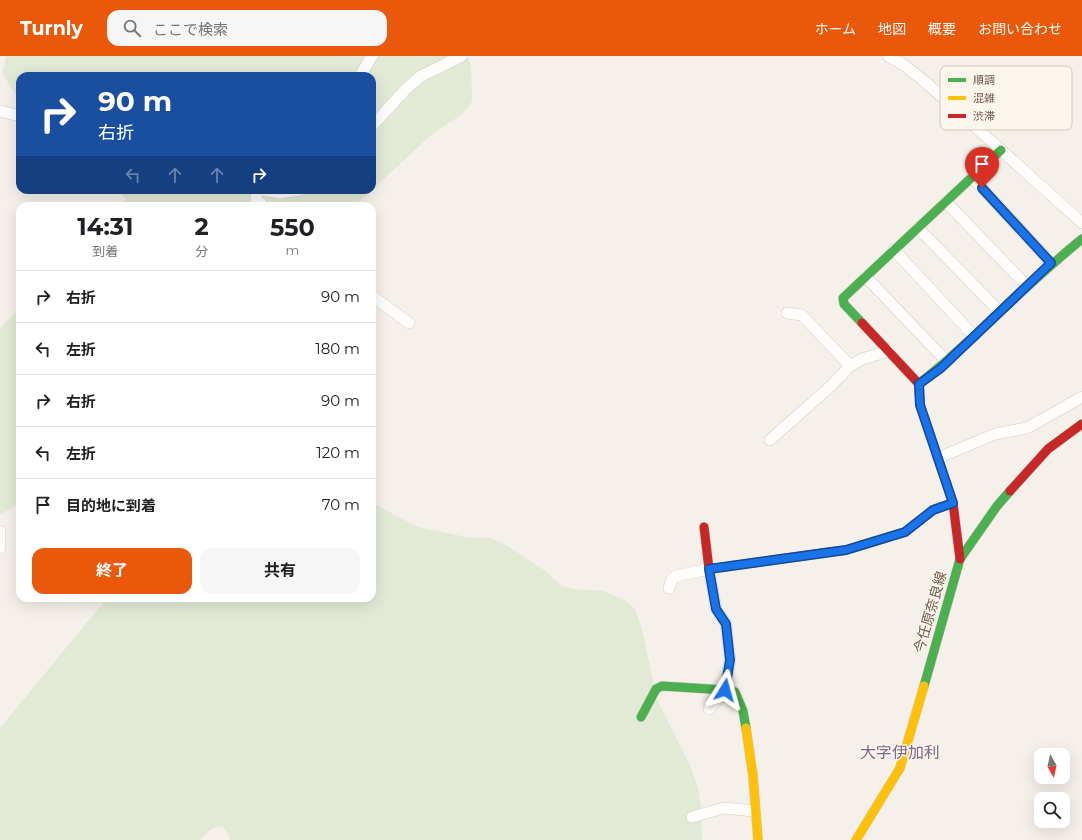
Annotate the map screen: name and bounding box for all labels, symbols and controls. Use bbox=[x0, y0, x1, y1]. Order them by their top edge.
search box bbox=[107, 10, 387, 46]
text: Turnly bbox=[20, 17, 83, 40]
icon: search bbox=[121, 17, 143, 39]
text: ここで検索 bbox=[153, 20, 228, 39]
text: ホーム bbox=[814, 20, 856, 38]
text: 地図 bbox=[878, 20, 906, 38]
text: 概要 bbox=[928, 20, 956, 38]
text: お問い合わせ bbox=[978, 20, 1062, 38]
legend bbox=[940, 66, 1072, 130]
text: 順調 bbox=[973, 73, 995, 87]
text: 90 m bbox=[98, 84, 172, 118]
icon: right bbox=[32, 88, 84, 140]
text: 混雑 bbox=[973, 91, 995, 105]
text: 渋滞 bbox=[973, 109, 995, 123]
text: 右折 bbox=[98, 122, 134, 144]
pin bbox=[965, 147, 999, 188]
icon: arrive bbox=[971, 153, 993, 175]
icon: left bbox=[122, 164, 144, 186]
icon: ahead bbox=[164, 164, 186, 186]
icon: ahead bbox=[206, 164, 228, 186]
icon: right bbox=[248, 164, 270, 186]
text: 14:31 bbox=[77, 212, 133, 241]
text: 2 bbox=[195, 212, 209, 241]
text: 550 bbox=[270, 213, 315, 242]
text: m bbox=[285, 242, 299, 258]
text: 到着 bbox=[92, 243, 118, 259]
text: 分 bbox=[195, 243, 208, 259]
icon: right bbox=[32, 286, 54, 308]
text: 90 m bbox=[321, 287, 360, 306]
text: 右折 bbox=[66, 288, 96, 307]
icon: left bbox=[32, 338, 54, 360]
text: 180 m bbox=[315, 339, 360, 358]
text: 左折 bbox=[66, 340, 96, 359]
icon: right bbox=[32, 390, 54, 412]
text: 90 m bbox=[321, 391, 360, 410]
text: 右折 bbox=[66, 392, 96, 411]
icon: left bbox=[32, 442, 54, 464]
text: 120 m bbox=[316, 443, 360, 462]
text: 左折 bbox=[66, 444, 96, 463]
icon: arrive bbox=[32, 494, 54, 516]
text: 70 m bbox=[322, 495, 360, 514]
text: 目的地に到着 bbox=[66, 496, 156, 515]
button: 終了 bbox=[32, 548, 192, 594]
button: 共有 bbox=[200, 548, 360, 594]
street label: 今任原奈良線 bbox=[910, 569, 950, 655]
position arrow bbox=[704, 669, 746, 711]
district label: 大字伊加利 bbox=[860, 743, 940, 762]
north arrow bbox=[1034, 748, 1070, 784]
map controls bbox=[1034, 748, 1070, 828]
button: search bbox=[1034, 792, 1070, 828]

